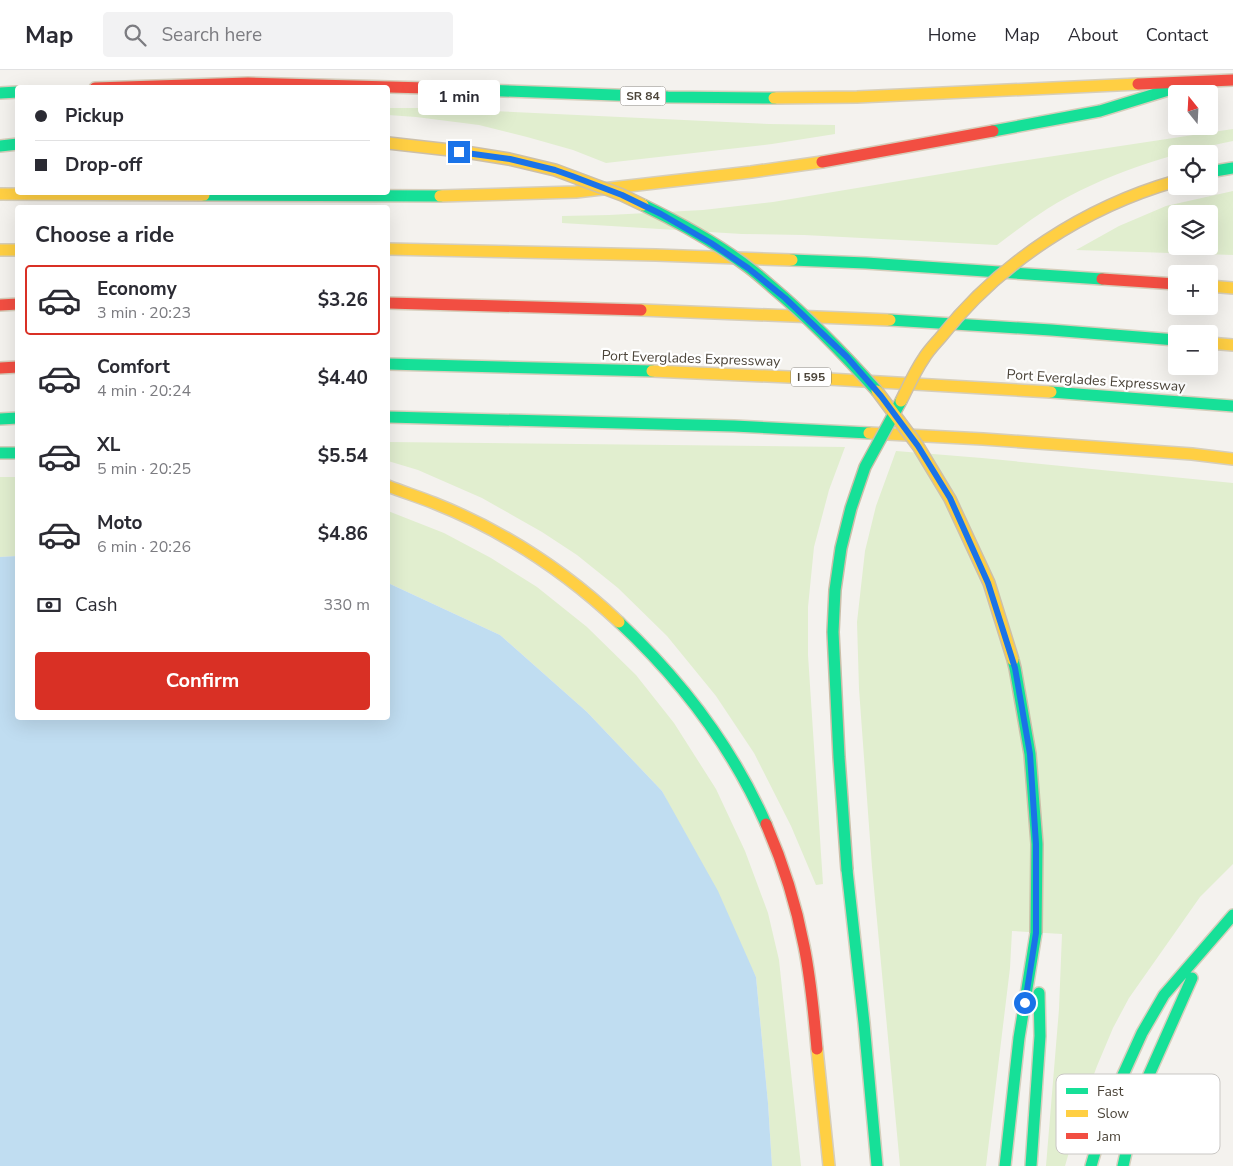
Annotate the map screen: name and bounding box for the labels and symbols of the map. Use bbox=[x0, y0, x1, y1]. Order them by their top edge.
callout: 1 min bbox=[418, 79, 500, 114]
north arrow bbox=[1168, 85, 1218, 135]
road number: SR 84 bbox=[620, 86, 666, 106]
route end bbox=[448, 141, 470, 163]
street label: Port Everglades Expressway bbox=[601, 346, 782, 371]
street label: Port Everglades Expressway bbox=[1006, 365, 1187, 396]
road number: I 595 bbox=[791, 368, 831, 386]
route start bbox=[1014, 992, 1036, 1014]
legend bbox=[1056, 1074, 1220, 1154]
text: Fast bbox=[1097, 1082, 1123, 1101]
text: Slow bbox=[1097, 1104, 1129, 1123]
text: Jam bbox=[1096, 1127, 1121, 1146]

